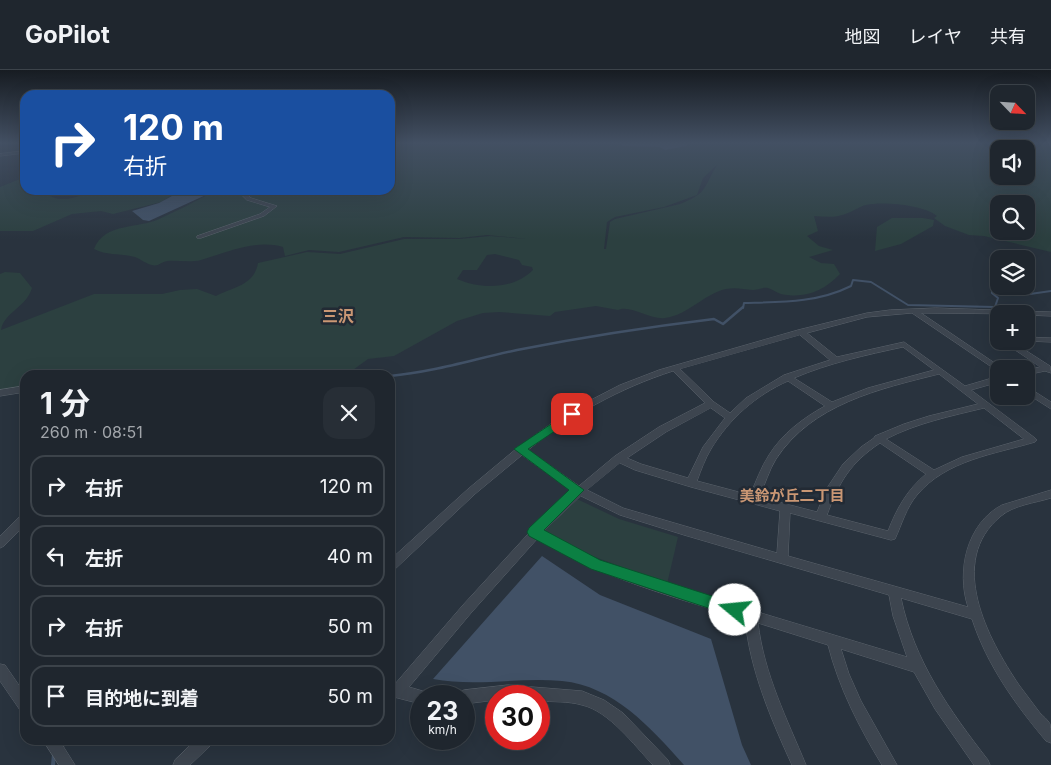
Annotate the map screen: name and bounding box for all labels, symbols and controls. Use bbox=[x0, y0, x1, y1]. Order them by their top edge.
text: GoPilot bbox=[25, 20, 110, 49]
text: 地図 bbox=[845, 26, 881, 47]
text: レイヤ bbox=[909, 26, 962, 47]
text: 共有 bbox=[990, 26, 1026, 47]
north arrow bbox=[990, 85, 1035, 130]
map controls bbox=[990, 85, 1035, 405]
text: 120 m bbox=[123, 106, 224, 148]
icon: right bbox=[40, 110, 105, 175]
button: sound bbox=[990, 140, 1035, 185]
text: 右折 bbox=[123, 153, 167, 179]
button: search bbox=[990, 195, 1035, 240]
button: layers bbox=[990, 250, 1035, 295]
button: + bbox=[990, 305, 1035, 350]
district label: 三沢 bbox=[322, 306, 354, 326]
button: − bbox=[990, 360, 1035, 405]
text: 1 分 bbox=[40, 385, 90, 421]
button: close bbox=[323, 387, 375, 439]
pin bbox=[551, 393, 593, 435]
icon: arrive bbox=[558, 400, 586, 428]
text: 260 m · 08:51 bbox=[40, 422, 143, 442]
icon: right bbox=[42, 472, 70, 500]
text: 120 m bbox=[320, 475, 373, 498]
text: 右折 bbox=[85, 477, 123, 500]
district label: 美鈴が丘二丁目 bbox=[739, 486, 845, 505]
icon: left bbox=[42, 542, 70, 570]
text: 40 m bbox=[327, 545, 373, 568]
text: 左折 bbox=[85, 547, 123, 570]
position arrow bbox=[708, 583, 760, 635]
icon: right bbox=[42, 612, 70, 640]
text: 50 m bbox=[327, 615, 373, 638]
text: 右折 bbox=[85, 617, 123, 640]
icon: arrive bbox=[42, 682, 70, 710]
text: 50 m bbox=[327, 685, 373, 708]
speed limit sign: 30 bbox=[485, 685, 550, 750]
text: 目的地に到着 bbox=[85, 687, 199, 710]
text: 23 bbox=[427, 696, 458, 726]
text: km/h bbox=[428, 722, 457, 737]

